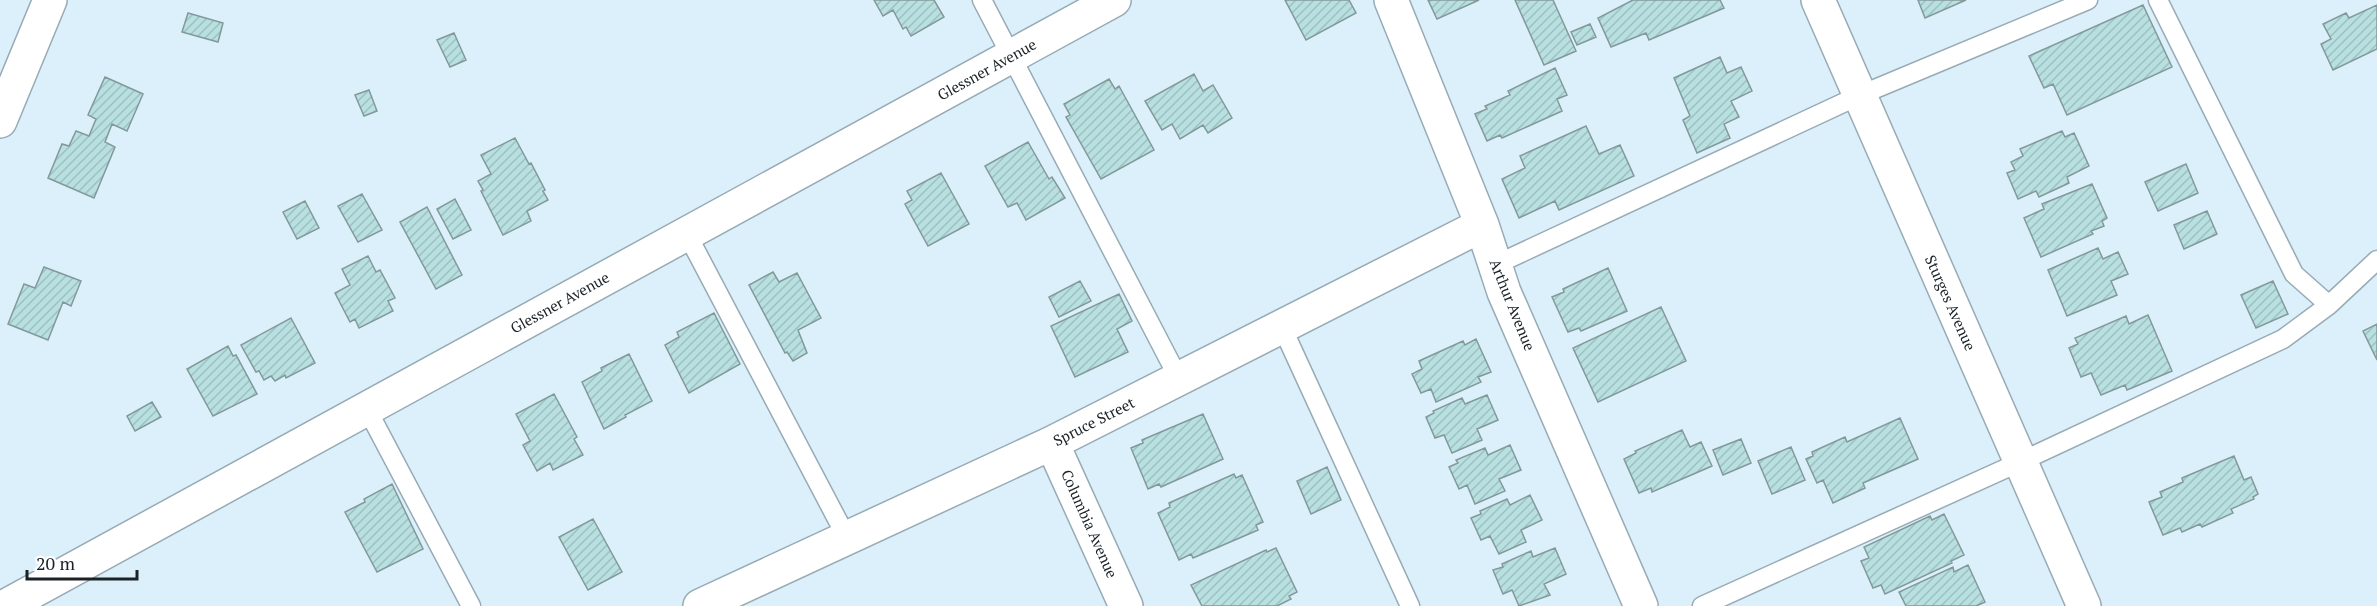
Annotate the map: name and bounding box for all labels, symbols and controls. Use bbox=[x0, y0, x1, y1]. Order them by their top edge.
street label: Glessner Avenue bbox=[934, 34, 1039, 105]
street label: Sturges Avenue bbox=[1921, 252, 1981, 353]
street label: Arthur Avenue bbox=[1485, 256, 1540, 353]
street label: Glessner Avenue bbox=[507, 267, 612, 338]
street label: Spruce Street bbox=[1049, 392, 1138, 450]
street label: Columbia Avenue bbox=[1057, 466, 1123, 581]
scale bar bbox=[27, 543, 136, 581]
text: 20 m bbox=[36, 551, 76, 575]

